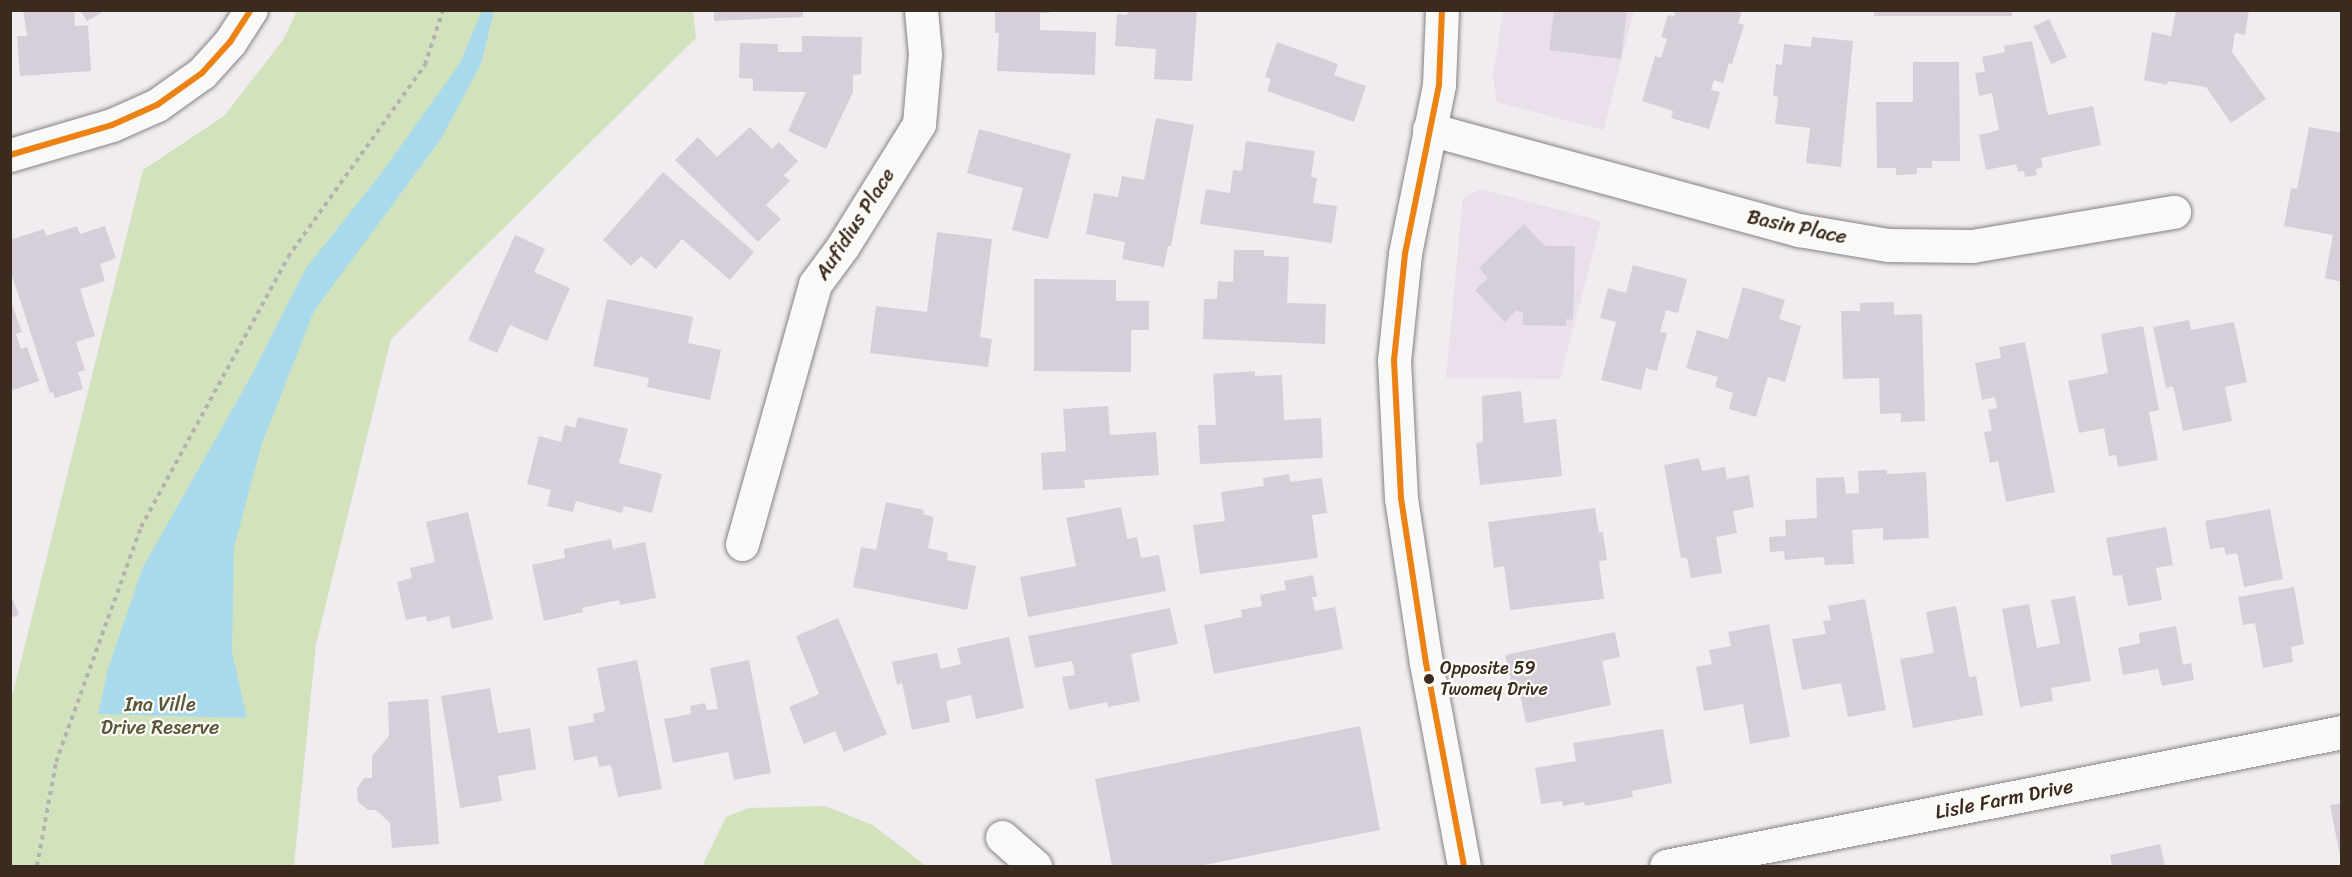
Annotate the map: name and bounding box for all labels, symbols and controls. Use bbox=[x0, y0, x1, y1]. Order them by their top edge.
street label: Aufidius Place bbox=[810, 164, 900, 284]
street label: Basin Place bbox=[1745, 205, 1849, 249]
place label: Opposite 59 Twomey Drive bbox=[1440, 658, 1548, 700]
marker: Opposite 59 Twomey Drive bbox=[1423, 673, 1435, 685]
park label: Ina Ville Drive Reserve bbox=[100, 692, 220, 739]
street label: Lisle Farm Drive bbox=[1933, 774, 2075, 824]

